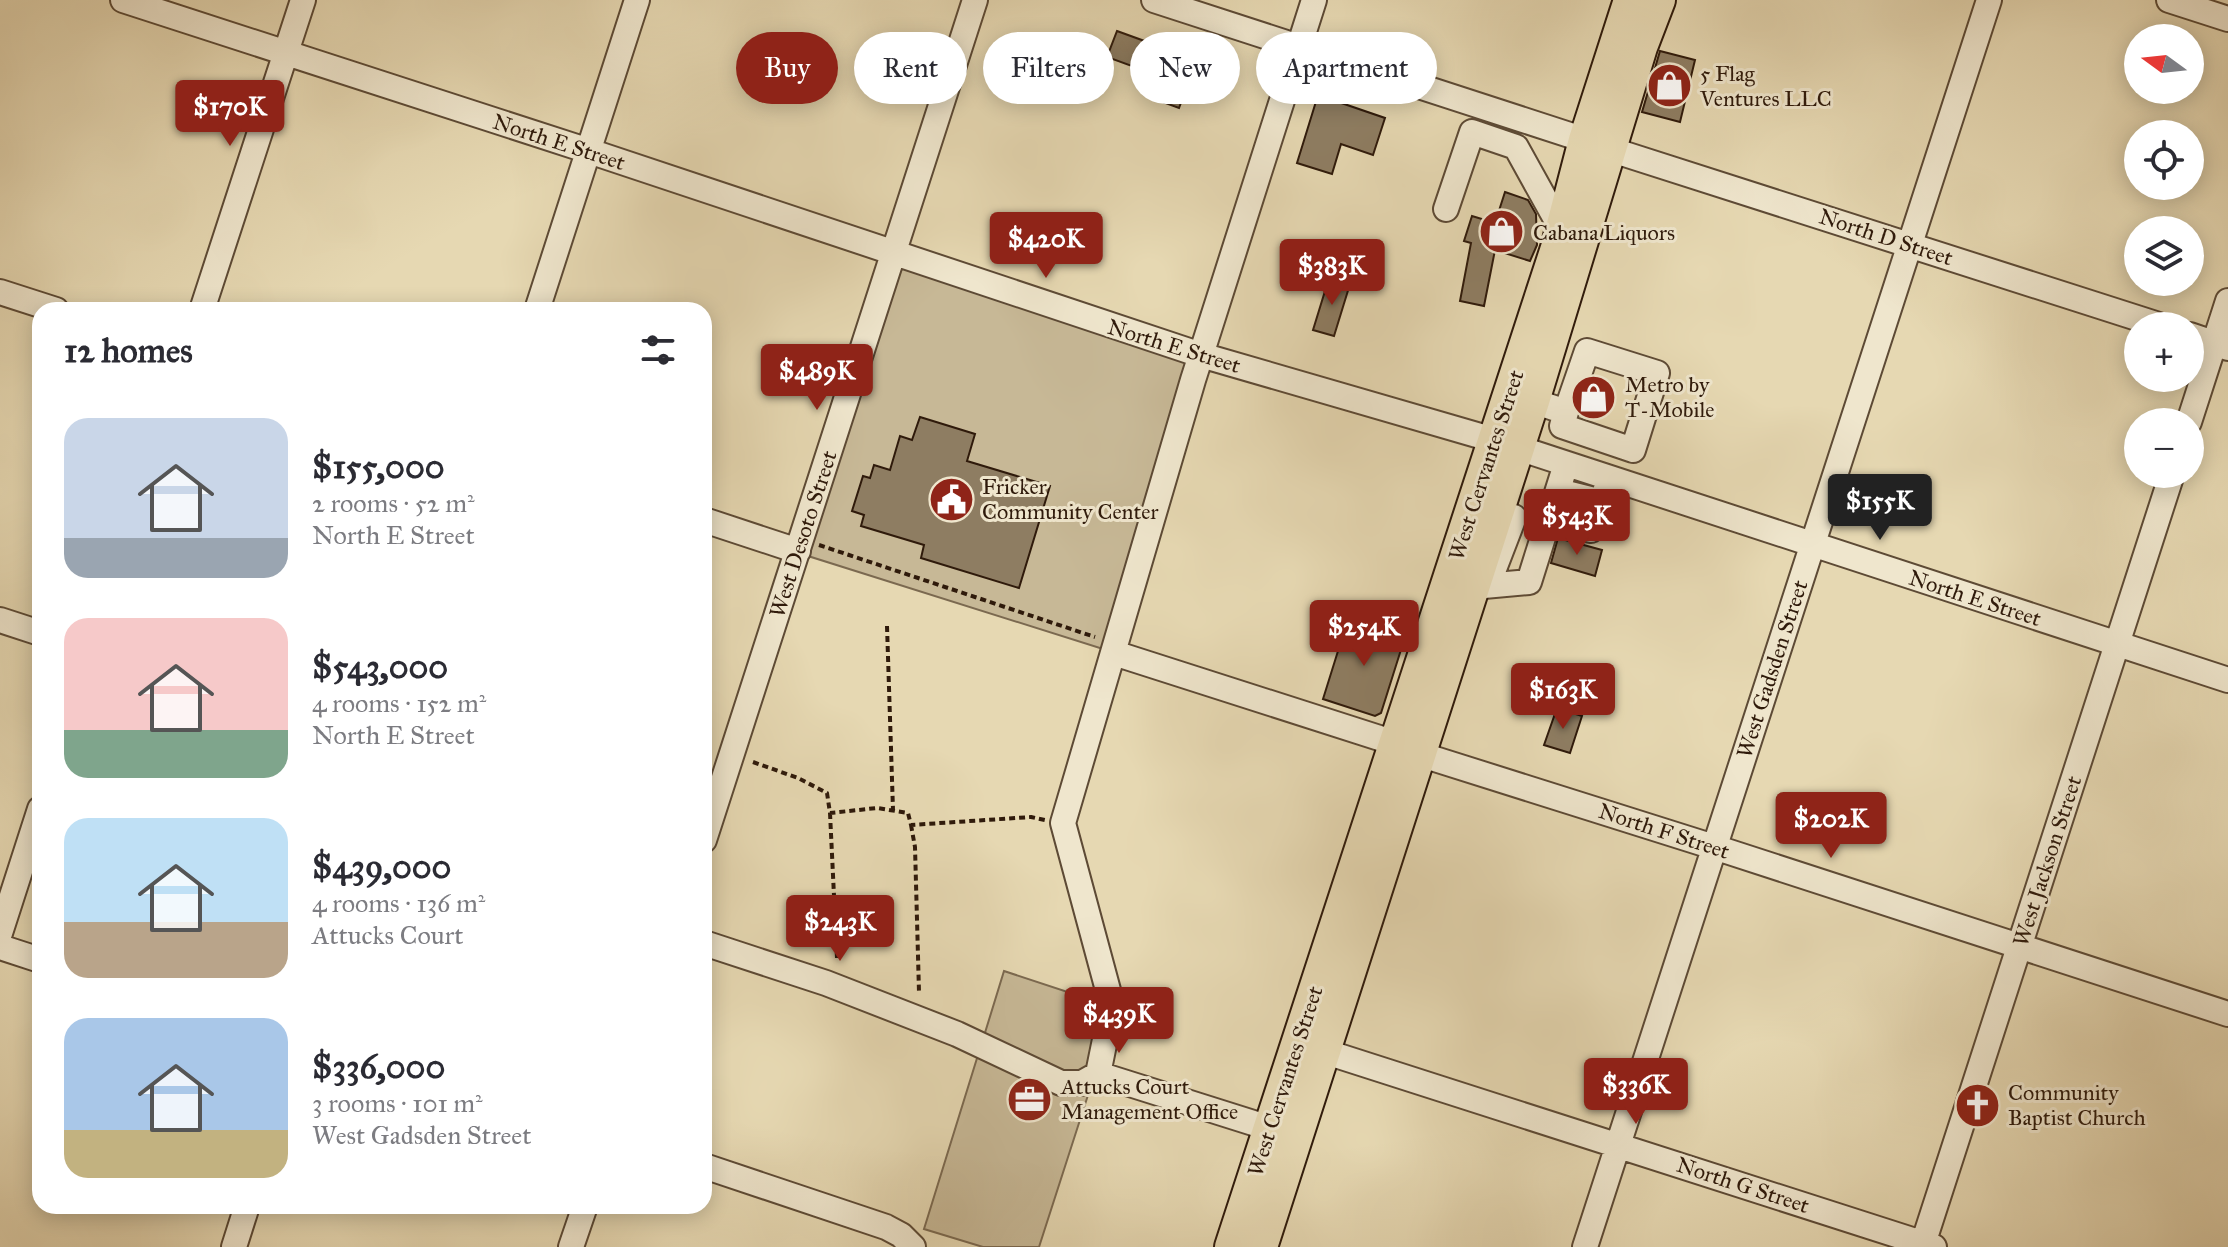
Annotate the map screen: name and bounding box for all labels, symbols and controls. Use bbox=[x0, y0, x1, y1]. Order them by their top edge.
north arrow bbox=[2124, 24, 2204, 104]
map controls bbox=[2124, 24, 2204, 488]
chip: Buy bbox=[736, 32, 838, 104]
chip: Rent bbox=[854, 32, 967, 104]
chip: Filters bbox=[983, 32, 1114, 104]
chip: New bbox=[1130, 32, 1240, 104]
chip: Apartment bbox=[1256, 32, 1437, 104]
place label: 5 Flag Ventures LLC bbox=[1699, 60, 1832, 112]
shop icon: 5 Flag Ventures LLC bbox=[1645, 62, 1693, 110]
pin: $170K bbox=[174, 80, 286, 148]
text: $170K bbox=[193, 90, 267, 122]
street label: North E Street bbox=[489, 108, 629, 176]
button: locate bbox=[2124, 120, 2204, 200]
street label: North D Street bbox=[1816, 203, 1957, 271]
shop icon: Cabana Liquors bbox=[1478, 208, 1526, 256]
pin: $420K bbox=[990, 212, 1102, 280]
button: layers bbox=[2124, 216, 2204, 296]
place label: Cabana Liquors bbox=[1533, 219, 1675, 246]
text: $420K bbox=[1008, 222, 1084, 254]
pin: $383K bbox=[1276, 239, 1388, 307]
text: $383K bbox=[1298, 249, 1366, 281]
button: + bbox=[2124, 312, 2204, 392]
street label: North E Street bbox=[1104, 313, 1244, 379]
icon: filters bbox=[636, 328, 680, 372]
text: 12 homes bbox=[64, 330, 193, 371]
pin: $489K bbox=[761, 344, 873, 412]
text: $489K bbox=[779, 354, 855, 386]
street label: West Cervantes Street bbox=[1443, 366, 1530, 563]
place label: Metro by T-Mobile bbox=[1625, 371, 1714, 423]
shop icon: Metro by T-Mobile bbox=[1570, 373, 1618, 421]
button: − bbox=[2124, 408, 2204, 488]
text: $155,000 bbox=[312, 446, 444, 487]
street label: West Desoto Street bbox=[763, 447, 843, 621]
icon: home bbox=[128, 450, 224, 546]
place label: Fricker Community Center bbox=[982, 473, 1159, 525]
pin: $155K bbox=[1824, 474, 1936, 542]
public building icon: Fricker Community Center bbox=[927, 475, 975, 523]
text: $155K bbox=[1846, 484, 1914, 516]
text: 2 rooms · 52 m² bbox=[312, 487, 475, 519]
pin: $543K bbox=[1521, 489, 1633, 557]
text: $543K bbox=[1542, 499, 1612, 531]
text: North E Street bbox=[312, 519, 475, 551]
street label: North E Street bbox=[1905, 564, 2045, 632]
street label: West Gadsden Street bbox=[1730, 576, 1814, 761]
pin: $254K bbox=[1308, 600, 1420, 668]
text: $254K bbox=[1328, 610, 1400, 642]
text: $543,000 bbox=[312, 646, 448, 687]
icon: home bbox=[128, 650, 224, 746]
pin: $163K bbox=[1507, 663, 1619, 731]
text: $163K bbox=[1529, 673, 1597, 705]
text: 4 rooms · 152 m² bbox=[312, 687, 486, 719]
text: North E Street bbox=[312, 719, 475, 751]
street label: West Jackson Street bbox=[2007, 772, 2087, 950]
pin: $202K bbox=[1775, 792, 1887, 860]
street label: North F Street bbox=[1595, 797, 1733, 865]
text: $202K bbox=[1794, 802, 1868, 834]
text: $439,000 bbox=[312, 846, 451, 887]
icon: home bbox=[128, 850, 224, 946]
text: 4 rooms · 136 m² bbox=[312, 887, 485, 919]
pin: $243K bbox=[784, 895, 896, 963]
text: $243K bbox=[804, 905, 876, 937]
text: Attucks Court bbox=[312, 919, 464, 951]
street label: West Cervantes Street bbox=[1242, 982, 1329, 1179]
pin: $439K bbox=[1063, 987, 1175, 1055]
text: $439K bbox=[1083, 997, 1155, 1029]
text: $336,000 bbox=[312, 1046, 445, 1087]
icon: home bbox=[128, 1050, 224, 1146]
pin: $336K bbox=[1580, 1058, 1692, 1126]
text: $336K bbox=[1602, 1068, 1670, 1100]
place label: Attucks Court Management Office bbox=[1060, 1073, 1238, 1125]
office icon: Attucks Court Management Office bbox=[1006, 1075, 1054, 1123]
place label: Community Baptist Church bbox=[2008, 1079, 2146, 1131]
church icon: Community Baptist Church bbox=[1953, 1081, 2001, 1129]
text: 3 rooms · 101 m² bbox=[312, 1087, 483, 1119]
text: West Gadsden Street bbox=[312, 1119, 531, 1151]
street label: North G Street bbox=[1673, 1151, 1813, 1219]

